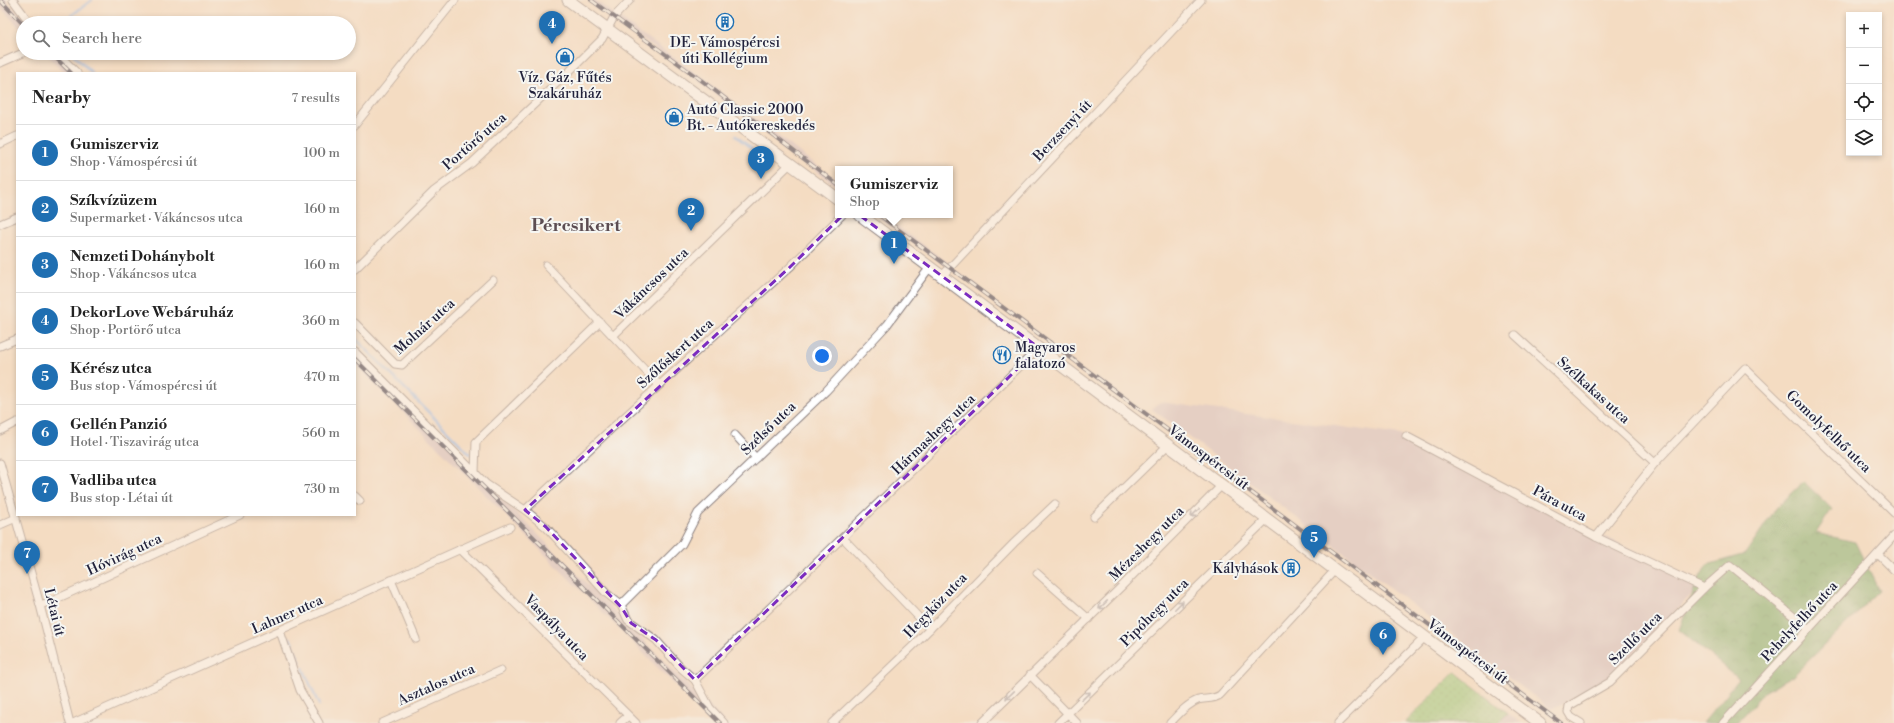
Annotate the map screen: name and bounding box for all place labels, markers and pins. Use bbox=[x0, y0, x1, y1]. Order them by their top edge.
pin: 4 bbox=[539, 11, 565, 44]
building icon: DE- Vámospércsi úti Kollégium bbox=[715, 12, 735, 32]
place label: DE- Vámospércsi úti Kollégium bbox=[670, 34, 780, 68]
shop icon: Víz, Gáz, Fűtés Szakáruház bbox=[555, 47, 575, 67]
place label: Víz, Gáz, Fűtés Szakáruház bbox=[517, 69, 612, 103]
place label: Autó Classic 2000 Bt. - Autókereskedés bbox=[686, 101, 815, 135]
shop icon: Autó Classic 2000 Bt. - Autókereskedés bbox=[664, 107, 684, 127]
pin: 3 bbox=[748, 146, 774, 179]
pin: 2 bbox=[678, 198, 704, 231]
pin: 1 bbox=[881, 231, 907, 264]
place label: Magyaros falatozó bbox=[1015, 339, 1075, 373]
restaurant icon: Magyaros falatozó bbox=[992, 345, 1012, 365]
pin: 5 bbox=[1301, 525, 1327, 558]
pin: 7 bbox=[14, 541, 40, 574]
building icon: Kályhások bbox=[1281, 558, 1301, 578]
place label: Kályhások bbox=[1212, 560, 1279, 578]
pin: 6 bbox=[1370, 622, 1396, 655]

